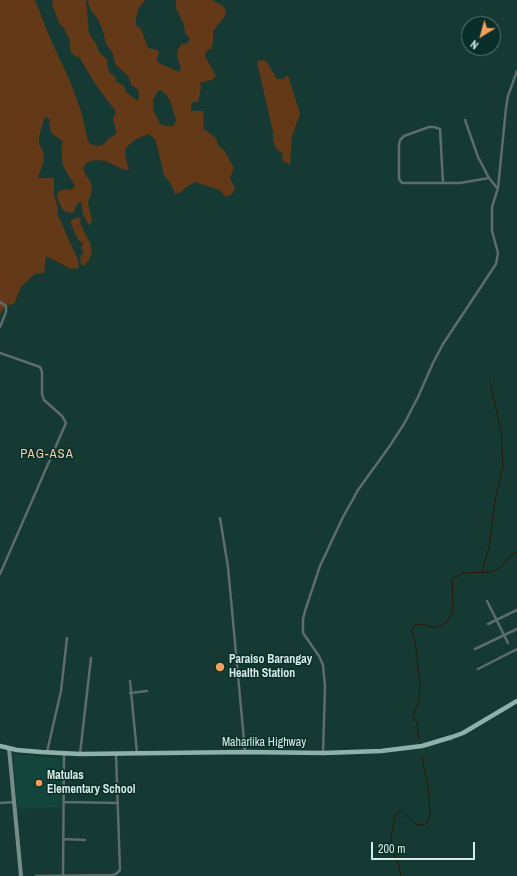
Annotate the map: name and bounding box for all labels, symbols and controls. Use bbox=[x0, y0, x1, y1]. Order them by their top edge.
north arrow bbox=[461, 16, 501, 56]
text: N bbox=[468, 37, 481, 52]
district label: PAG-ASA bbox=[20, 447, 74, 463]
place label: Paraiso Barangay Health Station bbox=[229, 653, 312, 681]
marker: Paraiso Barangay Health Station bbox=[214, 661, 226, 673]
street label: Maharlika Highway bbox=[222, 736, 306, 750]
place label: Matulas Elementary School bbox=[47, 769, 136, 797]
marker: Matulas Elementary School bbox=[34, 778, 44, 788]
scale bar bbox=[373, 834, 477, 860]
text: 200 m bbox=[378, 841, 405, 857]

